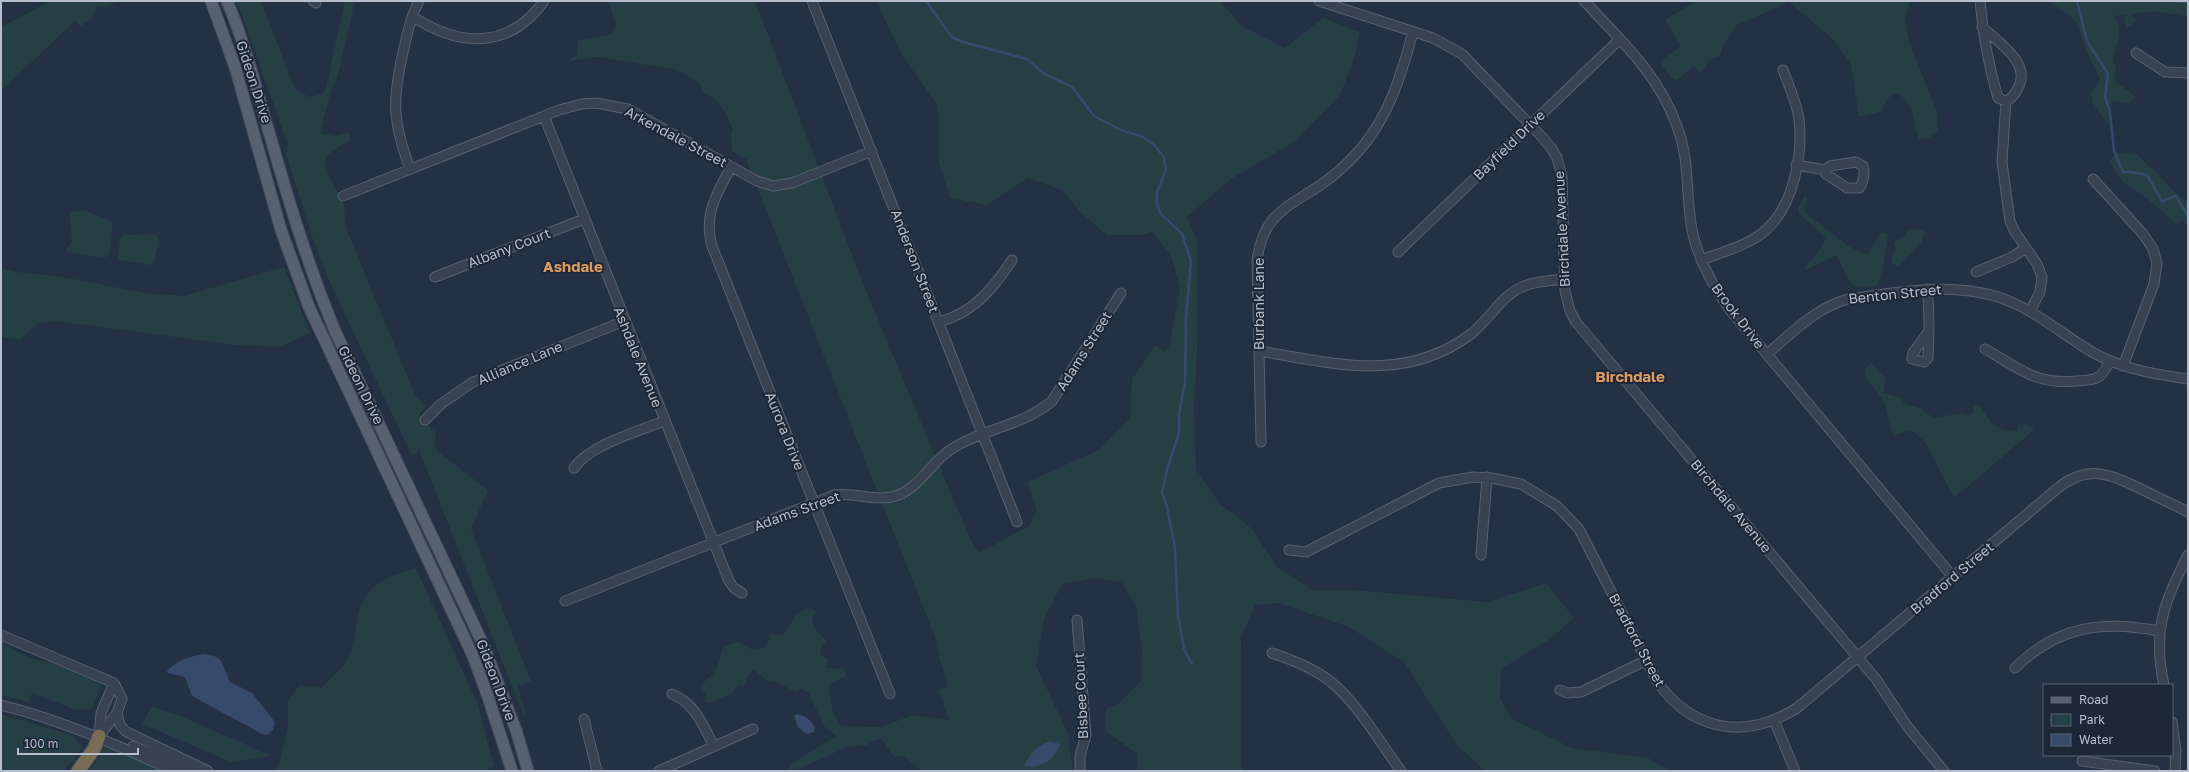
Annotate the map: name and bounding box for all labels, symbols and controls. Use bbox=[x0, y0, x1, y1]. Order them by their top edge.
street label: Gideon Drive bbox=[233, 39, 276, 125]
street label: Arkendale Street bbox=[622, 102, 730, 171]
street label: Bayfield Drive bbox=[1469, 106, 1548, 183]
street label: Birchdale Avenue bbox=[1550, 170, 1573, 288]
street label: Anderson Street bbox=[888, 207, 943, 315]
street label: Albany Court bbox=[465, 224, 553, 271]
district label: Ashdale bbox=[543, 257, 603, 275]
street label: Burbank Lane bbox=[1250, 258, 1267, 350]
street label: Brook Drive bbox=[1708, 280, 1769, 352]
street label: Benton Street bbox=[1848, 280, 1942, 307]
street label: Ashdale Avenue bbox=[610, 304, 666, 410]
street label: Adams Street bbox=[1052, 308, 1115, 394]
street label: Alliance Lane bbox=[475, 337, 565, 388]
street label: Gideon Drive bbox=[335, 343, 388, 427]
district label: Birchdale bbox=[1595, 367, 1665, 385]
street label: Aurora Drive bbox=[762, 389, 809, 472]
street label: Birchdale Avenue bbox=[1687, 456, 1775, 556]
street label: Adams Street bbox=[751, 487, 842, 534]
street label: Bradford Street bbox=[1907, 538, 1997, 617]
street label: Bradford Street bbox=[1606, 590, 1669, 689]
street label: Gideon Drive bbox=[473, 637, 520, 723]
street label: Bisbee Court bbox=[1070, 652, 1091, 740]
legend bbox=[2043, 684, 2173, 756]
text: Road bbox=[2079, 692, 2108, 707]
text: Park bbox=[2079, 712, 2105, 727]
scale bar bbox=[18, 730, 138, 756]
text: Water bbox=[2079, 732, 2113, 747]
text: 100 m bbox=[24, 736, 58, 751]

